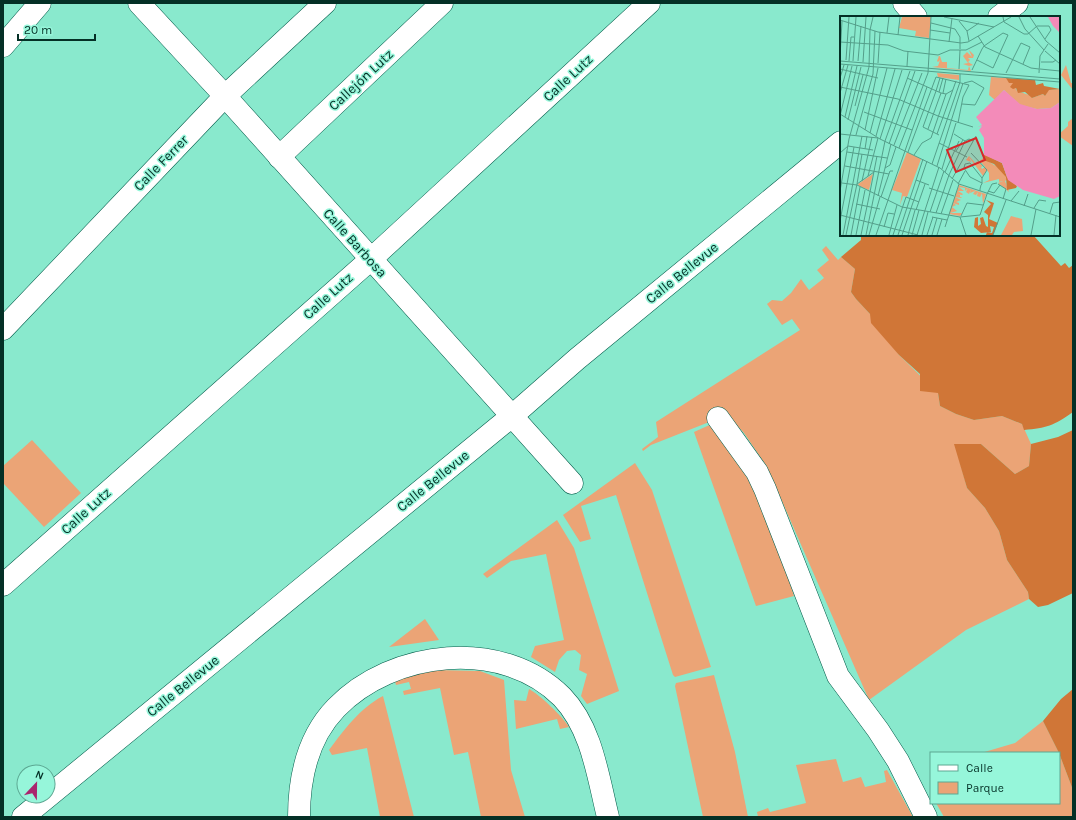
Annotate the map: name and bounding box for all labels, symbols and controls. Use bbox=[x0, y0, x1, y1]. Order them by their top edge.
scale bar bbox=[18, 16, 95, 42]
inset map bbox=[840, 16, 1060, 236]
text: 20 m bbox=[24, 23, 52, 37]
street label: Callejón Lutz bbox=[325, 46, 397, 114]
street label: Calle Lutz bbox=[540, 51, 596, 105]
street label: Calle Ferrer bbox=[130, 131, 192, 194]
street label: Calle Barbosa bbox=[320, 205, 390, 281]
street label: Calle Bellevue bbox=[642, 239, 722, 307]
street label: Calle Lutz bbox=[299, 269, 357, 323]
street label: Calle Bellevue bbox=[393, 447, 473, 515]
street label: Calle Lutz bbox=[57, 484, 115, 538]
street label: Calle Bellevue bbox=[143, 652, 223, 720]
legend bbox=[930, 752, 1060, 804]
text: Calle bbox=[966, 761, 993, 775]
north arrow bbox=[16, 764, 56, 804]
text: N bbox=[33, 768, 46, 783]
text: Parque bbox=[966, 781, 1004, 795]

